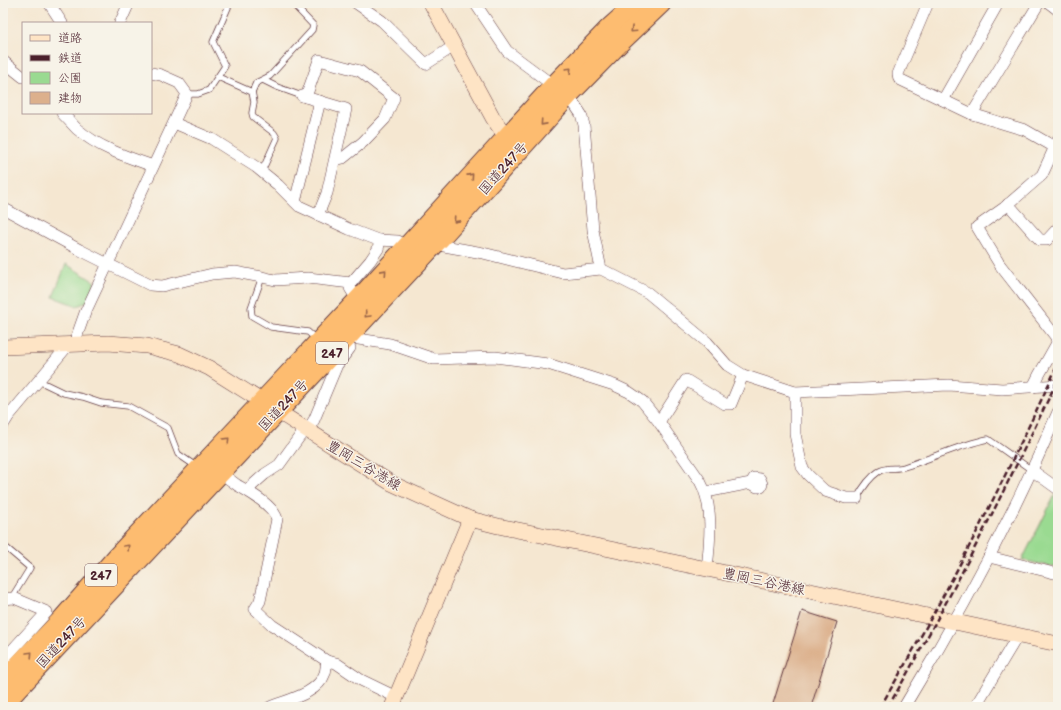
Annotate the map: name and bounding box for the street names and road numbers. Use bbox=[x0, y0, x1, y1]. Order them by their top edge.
street label: 国道247号 bbox=[475, 138, 532, 198]
road number: 247 bbox=[316, 342, 348, 364]
street label: 国道247号 bbox=[255, 376, 312, 435]
street label: 豊岡三谷港線 bbox=[323, 437, 404, 494]
road number: 247 bbox=[85, 564, 117, 586]
street label: 豊岡三谷港線 bbox=[721, 564, 807, 599]
street label: 国道247号 bbox=[33, 613, 90, 672]

